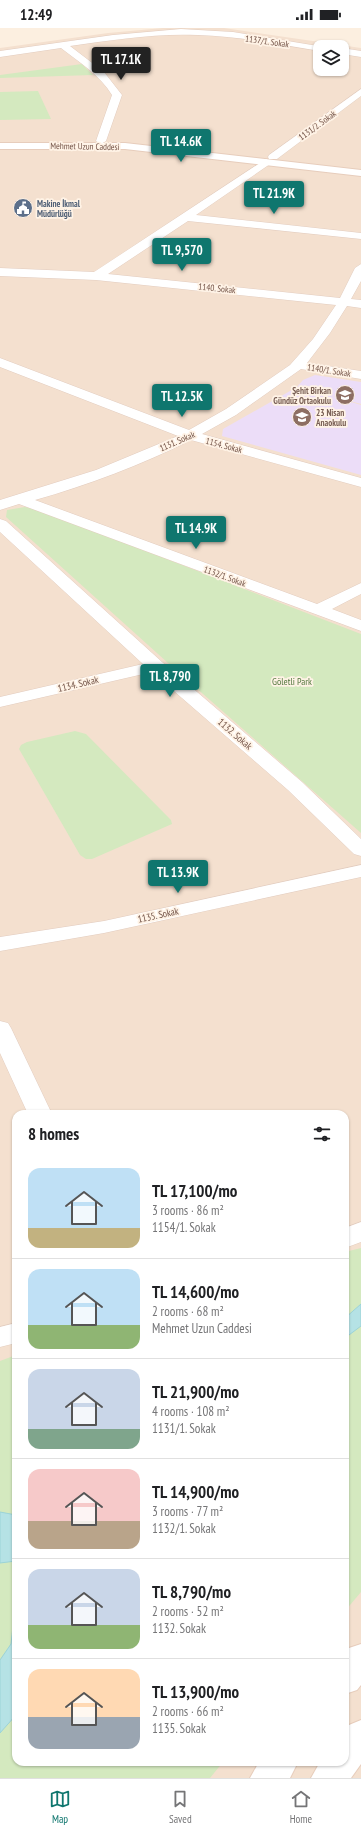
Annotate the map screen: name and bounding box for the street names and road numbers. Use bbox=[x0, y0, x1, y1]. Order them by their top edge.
street label: 1137/1. Sokak bbox=[244, 32, 290, 50]
street label: 1131/2. Sokak bbox=[296, 107, 338, 142]
street label: Mehmet Uzun Caddesi bbox=[50, 140, 120, 152]
street label: 1140. Sokak bbox=[198, 281, 237, 295]
street label: 1140/1. Sokak bbox=[306, 361, 352, 379]
street label: 1131. Sokak bbox=[158, 428, 197, 453]
street label: 1154. Sokak bbox=[204, 435, 244, 455]
street label: 1132/1. Sokak bbox=[202, 563, 248, 589]
street label: 1134. Sokak bbox=[56, 673, 100, 695]
street label: 1132. Sokak bbox=[215, 715, 255, 753]
street label: 1135. Sokak bbox=[136, 904, 180, 926]

